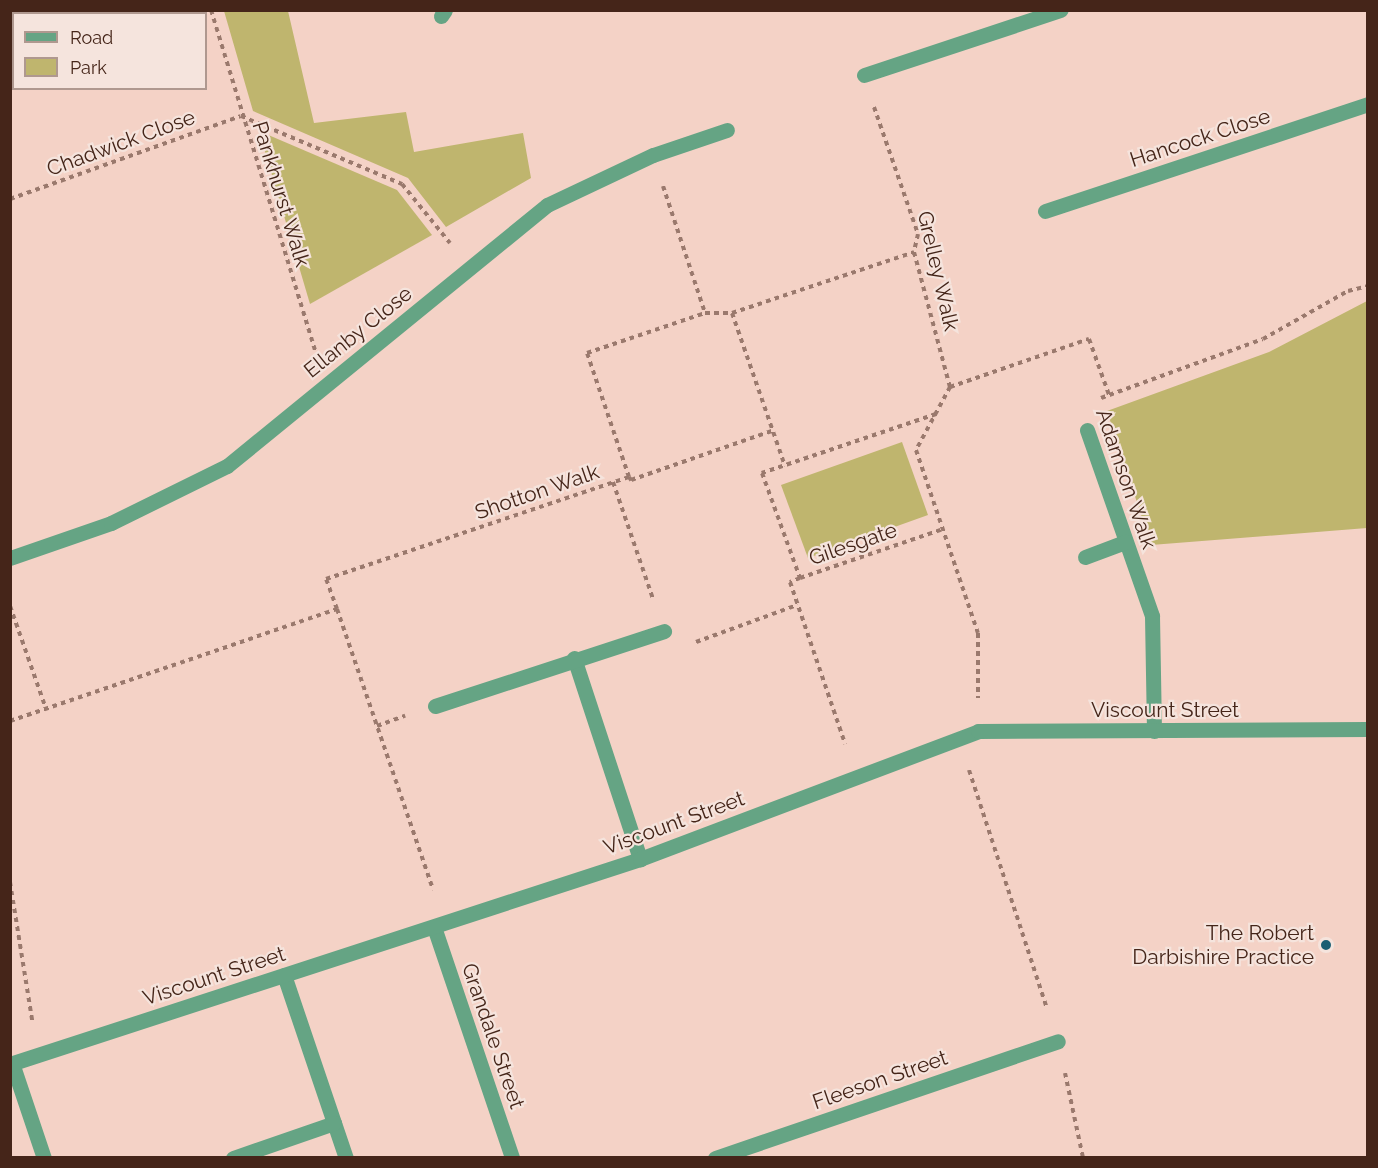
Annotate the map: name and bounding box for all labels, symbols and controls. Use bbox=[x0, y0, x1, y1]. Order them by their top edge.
legend bbox=[12, 12, 207, 90]
text: Road bbox=[70, 27, 113, 48]
text: Park bbox=[70, 57, 107, 78]
street label: Hancock Close bbox=[1127, 103, 1273, 173]
street label: Chadwick Close bbox=[43, 104, 199, 182]
street label: Pankhurst Walk bbox=[247, 118, 315, 270]
street label: Grelley Walk bbox=[912, 208, 964, 334]
street label: Ellanby Close bbox=[299, 281, 417, 383]
street label: Adamson Walk bbox=[1090, 405, 1162, 553]
street label: Shotton Walk bbox=[471, 459, 603, 525]
street label: Gilesgate bbox=[806, 517, 900, 571]
street label: Viscount Street bbox=[1091, 697, 1239, 723]
street label: Viscount Street bbox=[600, 786, 748, 860]
place label: The Robert Darbishire Practice bbox=[1132, 920, 1314, 970]
marker: The Robert Darbishire Practice bbox=[1319, 938, 1333, 952]
street label: Viscount Street bbox=[140, 941, 288, 1011]
street label: Grandale Street bbox=[456, 960, 530, 1112]
street label: Fleeson Street bbox=[809, 1045, 951, 1115]

